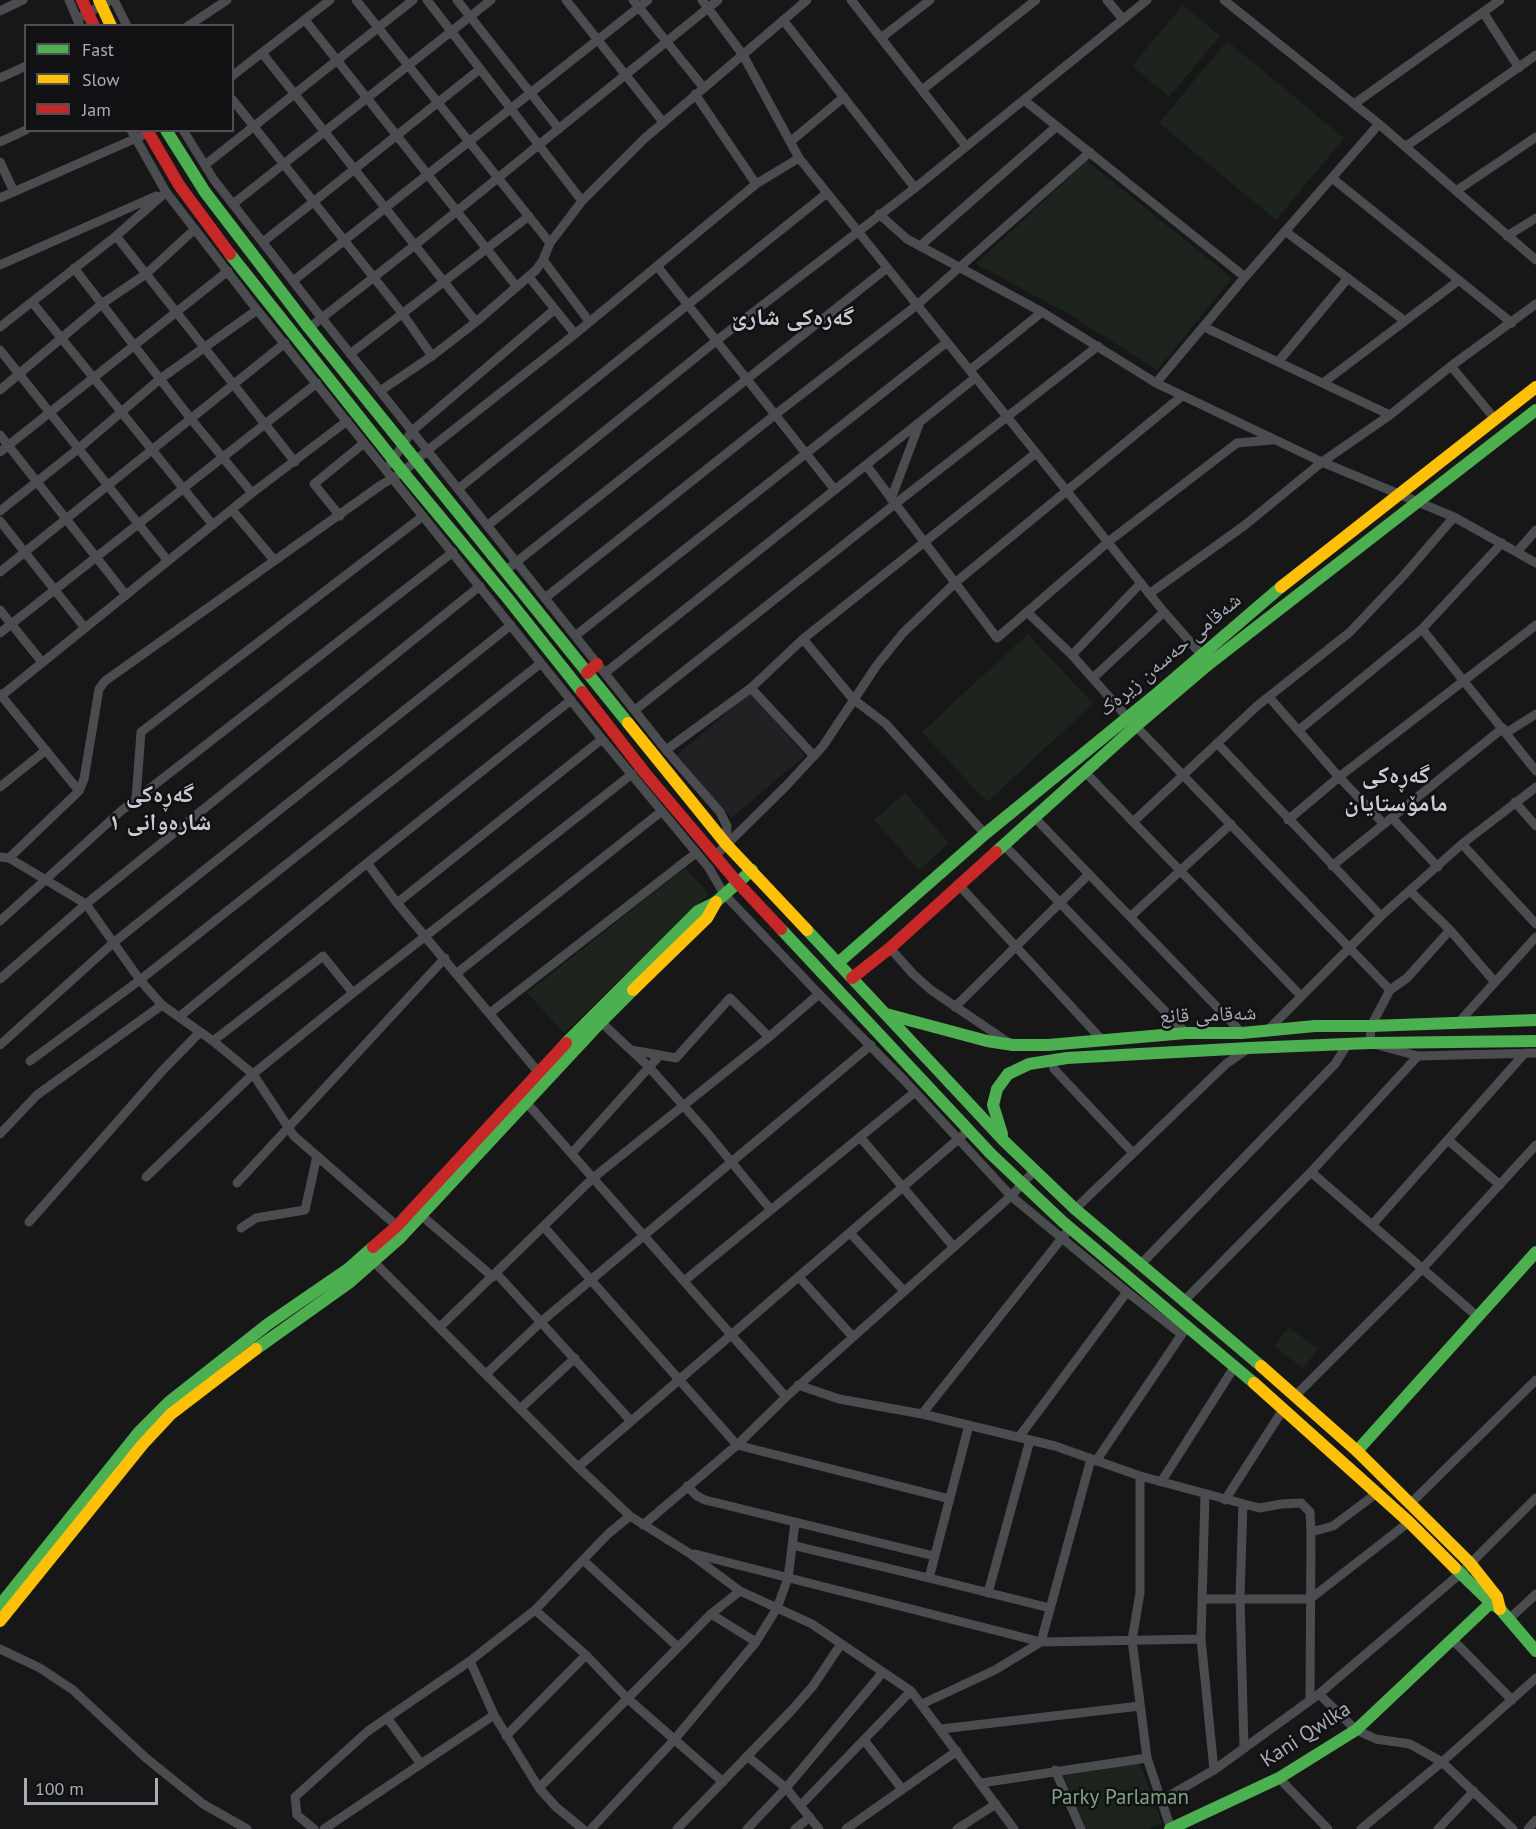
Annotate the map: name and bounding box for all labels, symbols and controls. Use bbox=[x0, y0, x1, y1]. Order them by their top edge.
legend bbox=[24, 24, 234, 132]
text: Fast bbox=[82, 38, 114, 61]
text: Slow bbox=[82, 68, 120, 91]
text: Jam bbox=[82, 98, 111, 121]
district label: گەرەکی شارێ bbox=[732, 304, 854, 332]
street label: شەقامی حەسەن زیرەک bbox=[1093, 588, 1247, 722]
district label: گەڕەکی مامۆستایان bbox=[1344, 762, 1448, 818]
district label: گەڕەکی شارەوانی ١ bbox=[109, 781, 211, 837]
street label: شەقامی قانع bbox=[1159, 1001, 1257, 1029]
street label: Kani Qwlka bbox=[1256, 1697, 1356, 1773]
scale bar bbox=[27, 1766, 160, 1804]
text: 100 m bbox=[35, 1777, 84, 1800]
park label: Parky Parlaman bbox=[1051, 1785, 1189, 1811]

